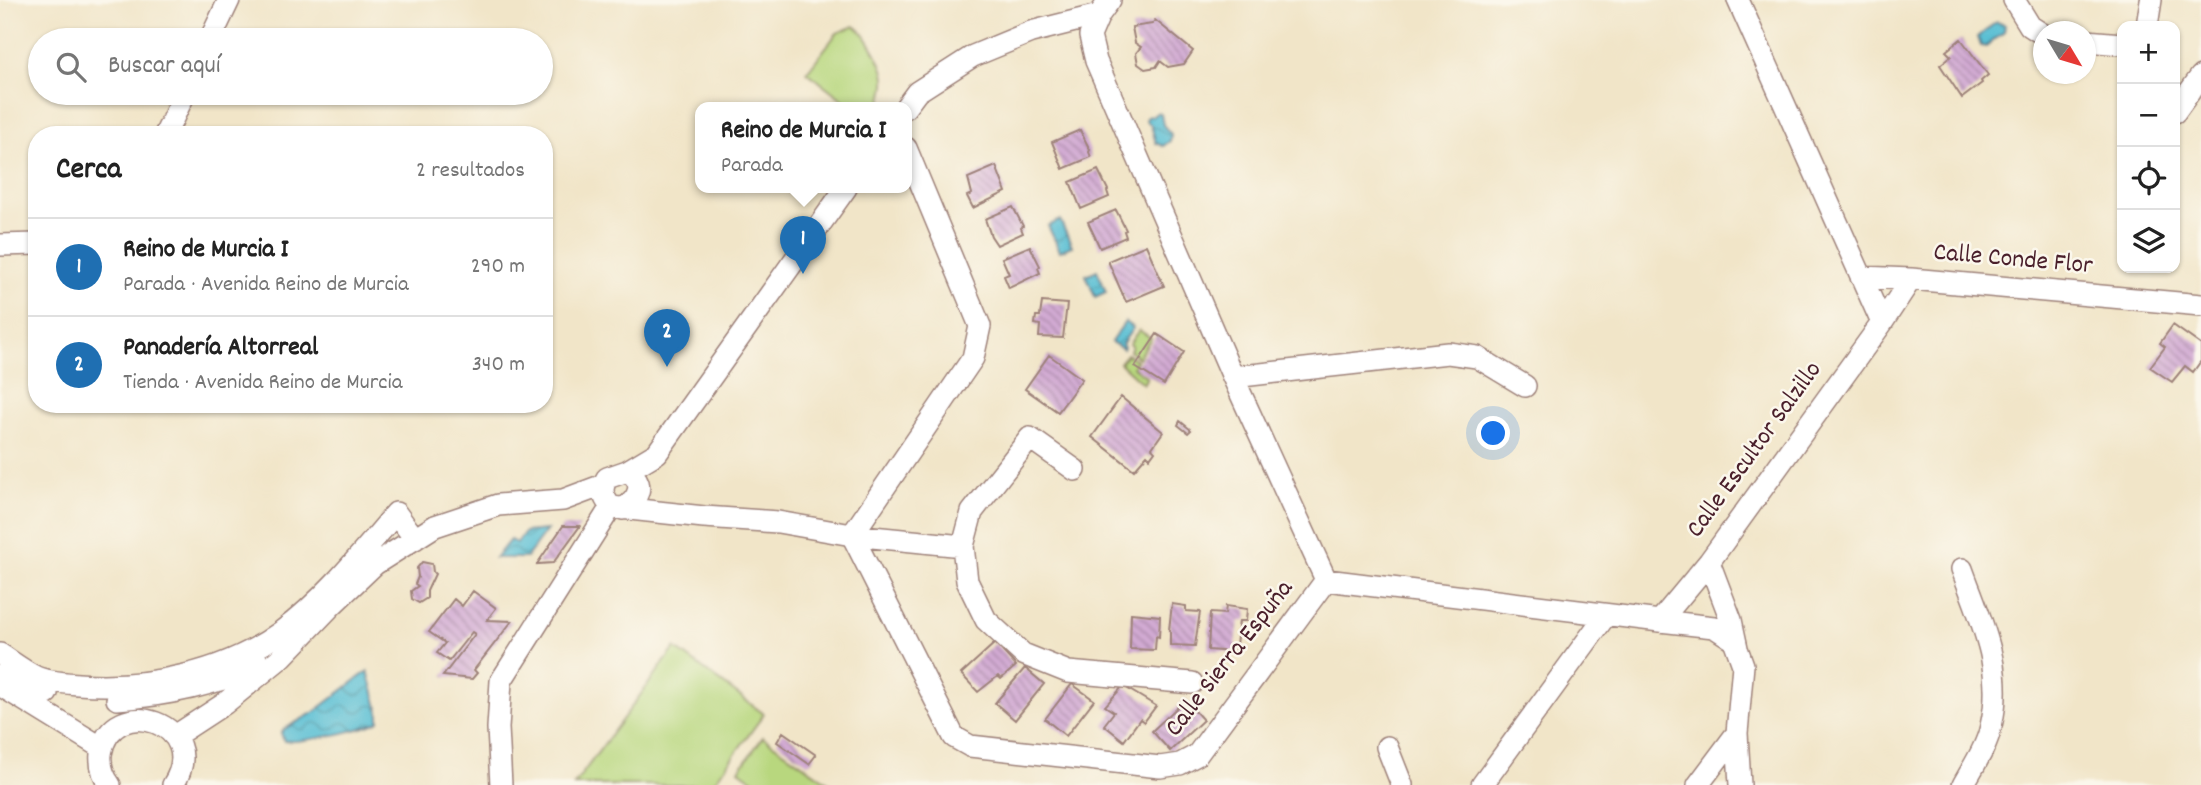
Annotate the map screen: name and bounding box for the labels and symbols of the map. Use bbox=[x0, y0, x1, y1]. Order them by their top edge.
north arrow bbox=[2033, 21, 2096, 84]
pin: 1 bbox=[780, 216, 826, 274]
street label: Calle Conde Flor bbox=[1932, 235, 2095, 285]
pin: 2 bbox=[644, 309, 690, 367]
street label: Calle Escultor Salzillo bbox=[1678, 354, 1832, 546]
your location bbox=[1476, 416, 1510, 450]
street label: Calle Sierra Espuña bbox=[1157, 572, 1304, 745]

